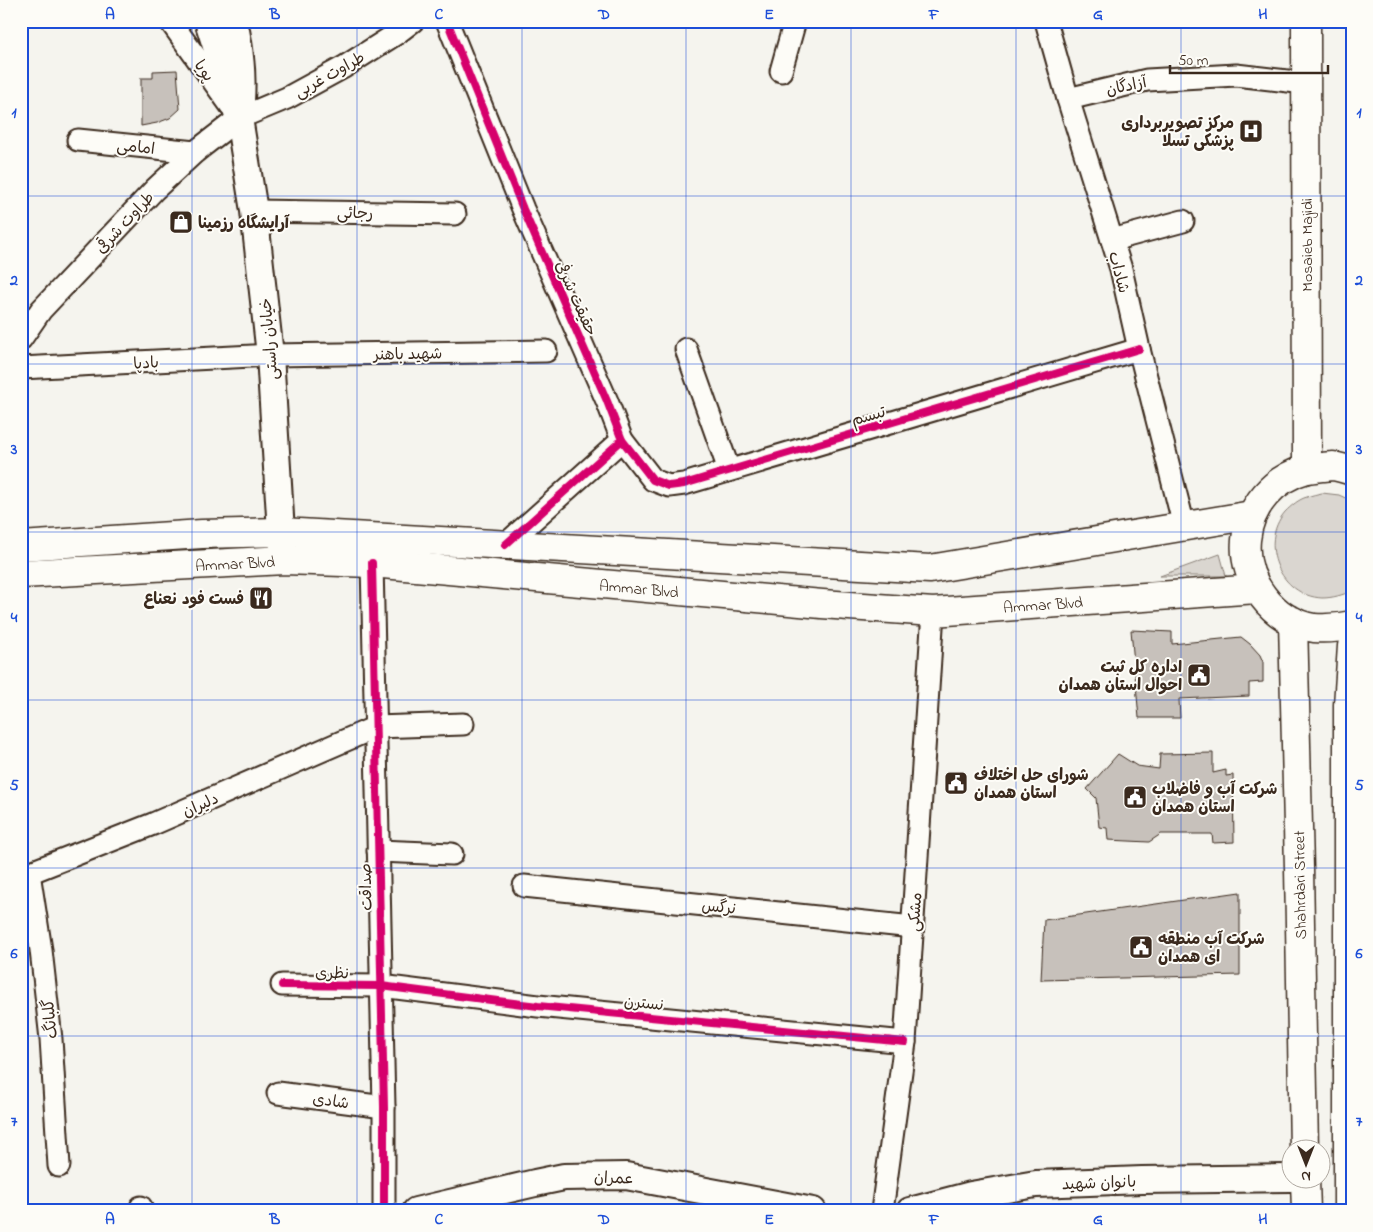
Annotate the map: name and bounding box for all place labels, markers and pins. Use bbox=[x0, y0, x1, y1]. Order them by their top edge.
place label: مرکز تصویربرداری پزشکی تسلا bbox=[1121, 112, 1234, 154]
hospital icon: مرکز تصویربرداری پزشکی تسلا bbox=[1238, 118, 1264, 144]
shop icon: آرایشگاه رزمینا bbox=[168, 209, 194, 235]
place label: آرایشگاه رزمینا bbox=[198, 212, 290, 236]
restaurant icon: فست فود نعناع bbox=[248, 585, 274, 611]
place label: فست فود نعناع bbox=[144, 588, 244, 612]
place label: اداره کل ثبت احوال استان همدان bbox=[1059, 656, 1182, 698]
public building icon: اداره کل ثبت احوال استان همدان bbox=[1186, 662, 1212, 688]
place label: شوراى حل اختلاف استان همدان bbox=[974, 764, 1089, 806]
public building icon: شوراى حل اختلاف استان همدان bbox=[943, 770, 969, 796]
place label: شرکت آب و فاضلاب استان همدان bbox=[1152, 778, 1277, 820]
public building icon: شرکت آب و فاضلاب استان همدان bbox=[1122, 784, 1148, 810]
place label: شرکت آب منطقه ای همدان bbox=[1158, 928, 1265, 970]
public building icon: شرکت آب منطقه ای همدان bbox=[1128, 934, 1154, 960]

